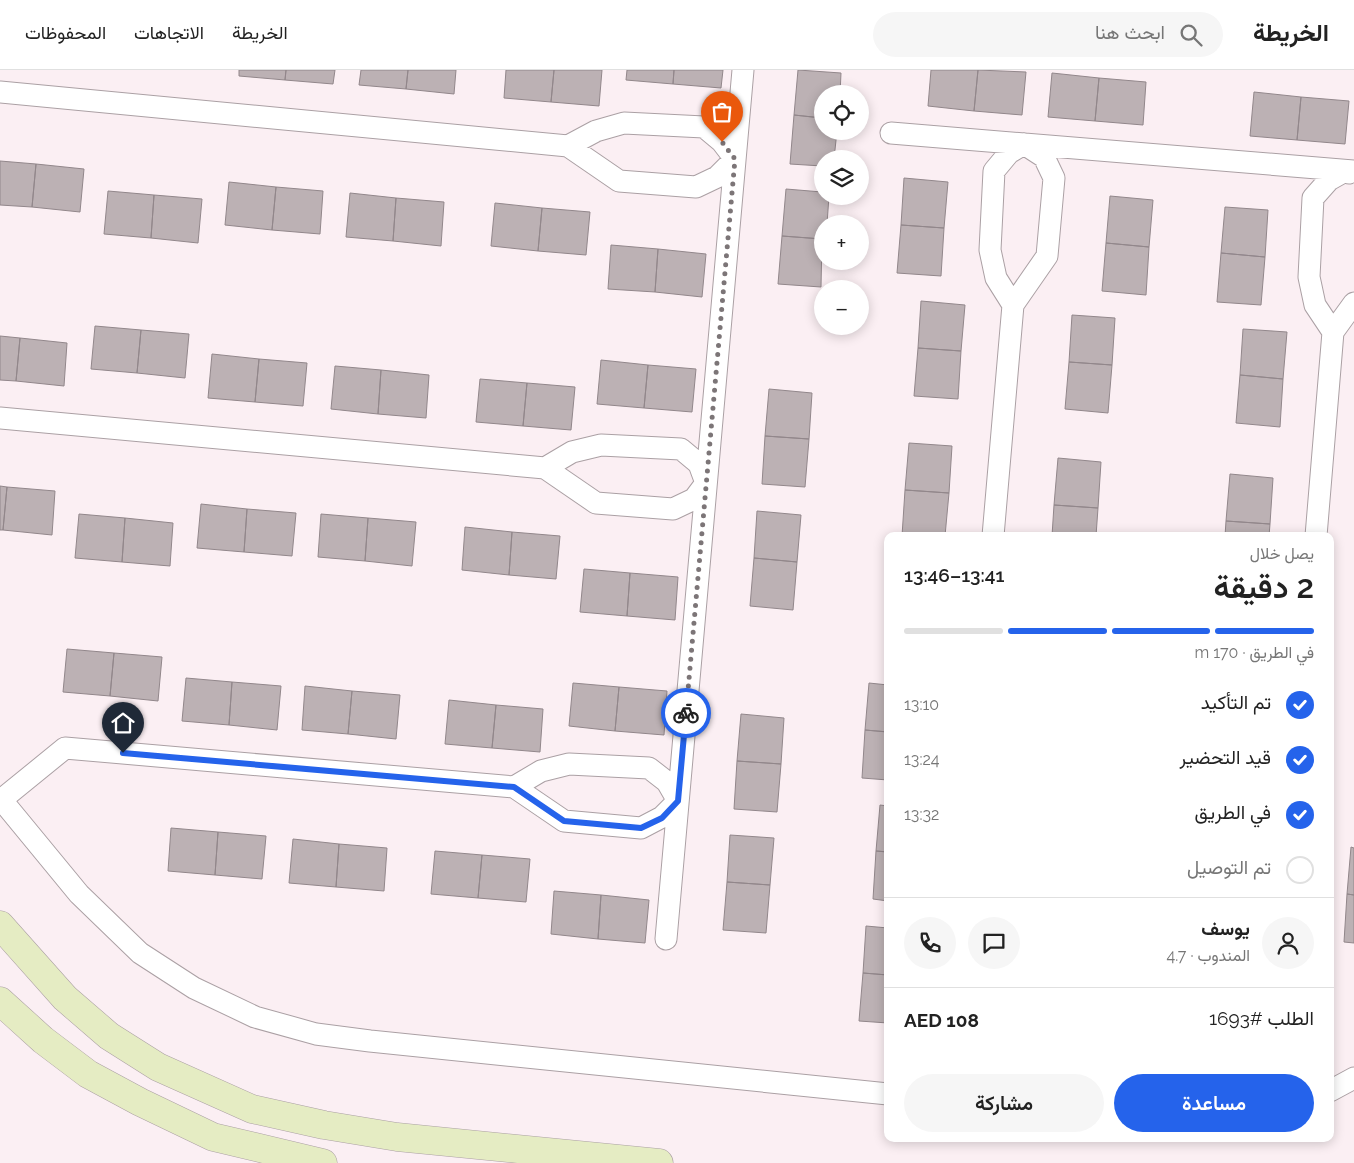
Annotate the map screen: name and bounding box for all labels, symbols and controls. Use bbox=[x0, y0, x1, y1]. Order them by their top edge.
search box bbox=[873, 12, 1223, 57]
text: الخريطة bbox=[1253, 18, 1329, 47]
text: ابحث هنا bbox=[1095, 21, 1165, 43]
icon: search bbox=[1177, 21, 1205, 49]
text: المحفوظات bbox=[25, 22, 106, 43]
text: الاتجاهات bbox=[134, 22, 204, 43]
text: الخريطة bbox=[232, 22, 288, 43]
map controls bbox=[814, 85, 869, 335]
button: locate bbox=[814, 85, 869, 140]
pin bbox=[701, 91, 743, 142]
icon: bag bbox=[708, 98, 736, 126]
button: layers bbox=[814, 150, 869, 205]
button: + bbox=[814, 215, 869, 270]
button: − bbox=[814, 280, 869, 335]
text: يصل خلال bbox=[1250, 544, 1314, 563]
text: 13:41–13:46 bbox=[904, 564, 1004, 586]
text: 2 دقيقة bbox=[1213, 568, 1314, 605]
text: في الطريق · 170 m bbox=[1195, 643, 1314, 662]
courier bbox=[661, 688, 711, 738]
text: تم التأكيد bbox=[1201, 691, 1271, 713]
icon: check bbox=[1286, 691, 1314, 719]
text: 13:10 bbox=[904, 695, 939, 714]
icon: bike bbox=[672, 699, 700, 727]
pin bbox=[102, 702, 144, 753]
icon: home bbox=[109, 709, 137, 737]
text: قيد التحضير bbox=[1180, 746, 1271, 768]
icon: check bbox=[1286, 746, 1314, 774]
text: 13:24 bbox=[904, 750, 939, 769]
text: في الطريق bbox=[1195, 801, 1271, 823]
icon: check bbox=[1286, 801, 1314, 829]
text: 13:32 bbox=[904, 805, 939, 824]
text: تم التوصيل bbox=[1187, 856, 1271, 878]
button: phone bbox=[904, 917, 956, 969]
button: chat bbox=[968, 917, 1020, 969]
text: يوسف bbox=[1201, 917, 1250, 939]
button: person bbox=[1262, 917, 1314, 969]
text: المندوب · 4.7 bbox=[1166, 946, 1250, 965]
text: الطلب #1693 bbox=[1209, 1007, 1314, 1029]
text: AED 108 bbox=[904, 1009, 979, 1031]
button: مشاركة bbox=[904, 1074, 1104, 1132]
button: مساعدة bbox=[1114, 1074, 1314, 1132]

